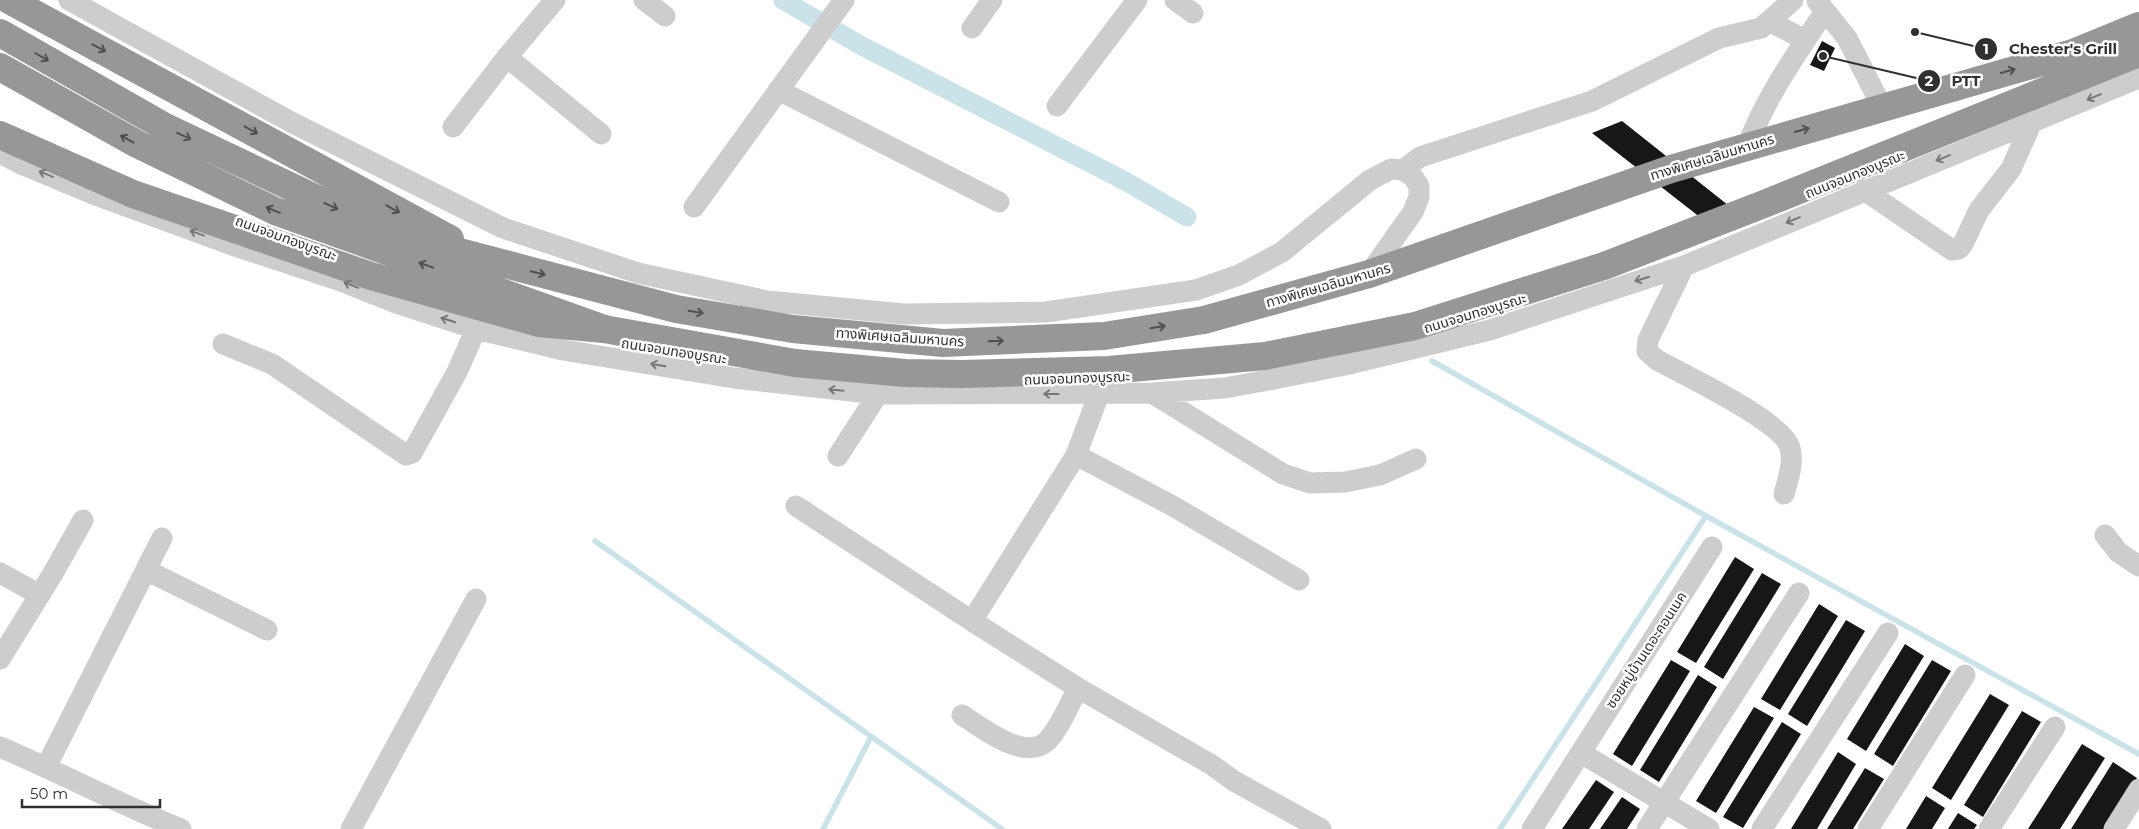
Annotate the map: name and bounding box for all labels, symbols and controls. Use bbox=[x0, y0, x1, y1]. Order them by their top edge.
callout: Chester's Grill bbox=[1974, 34, 2127, 64]
text: 1 bbox=[1983, 39, 1989, 58]
text: Chester's Grill bbox=[2009, 39, 2117, 58]
one-way arrow bbox=[91, 43, 106, 53]
one-way arrow bbox=[35, 52, 50, 62]
callout: PTT bbox=[1917, 66, 1991, 96]
one-way arrow bbox=[2000, 66, 2016, 75]
text: 2 bbox=[1925, 71, 1934, 90]
text: PTT bbox=[1951, 71, 1981, 90]
one-way arrow bbox=[2087, 93, 2102, 102]
one-way arrow bbox=[1793, 125, 1809, 135]
one-way arrow bbox=[243, 126, 257, 136]
street label: ทางพิเศษเฉลิมมหานคร bbox=[1648, 130, 1776, 184]
one-way arrow bbox=[176, 132, 191, 142]
one-way arrow bbox=[121, 133, 135, 143]
street label: ถนนจอมทองบูรณะ bbox=[1802, 146, 1908, 202]
one-way arrow bbox=[1936, 153, 1951, 163]
one-way arrow bbox=[39, 169, 54, 179]
one-way arrow bbox=[323, 202, 338, 211]
one-way arrow bbox=[266, 204, 281, 213]
one-way arrow bbox=[385, 204, 400, 214]
street label: ถนนจอมทองบูรณะ bbox=[233, 211, 339, 265]
one-way arrow bbox=[1786, 215, 1801, 225]
one-way arrow bbox=[190, 228, 206, 237]
street label: ทางพิเศษเฉลิมมหานคร bbox=[1264, 259, 1393, 311]
one-way arrow bbox=[419, 260, 435, 269]
one-way arrow bbox=[530, 269, 546, 278]
one-way arrow bbox=[1634, 275, 1650, 285]
one-way arrow bbox=[344, 280, 359, 290]
street label: ถนนจอมทองบูรณะ bbox=[1421, 289, 1529, 337]
one-way arrow bbox=[688, 308, 704, 318]
one-way arrow bbox=[440, 314, 456, 324]
one-way arrow bbox=[1150, 322, 1166, 332]
street label: ทางพิเศษเฉลิมมหานคร bbox=[835, 324, 965, 350]
street label: ถนนจอมทองบูรณะ bbox=[620, 334, 728, 368]
one-way arrow bbox=[988, 336, 1004, 345]
one-way arrow bbox=[650, 360, 666, 370]
street label: ถนนจอมทองบูรณะ bbox=[1023, 367, 1131, 389]
one-way arrow bbox=[828, 385, 844, 395]
one-way arrow bbox=[1043, 389, 1059, 399]
street label: ซอยหมู่บ้านเดอะคอนเนค bbox=[1602, 588, 1690, 712]
scale bar bbox=[22, 776, 160, 808]
text: 50 m bbox=[30, 784, 68, 803]

